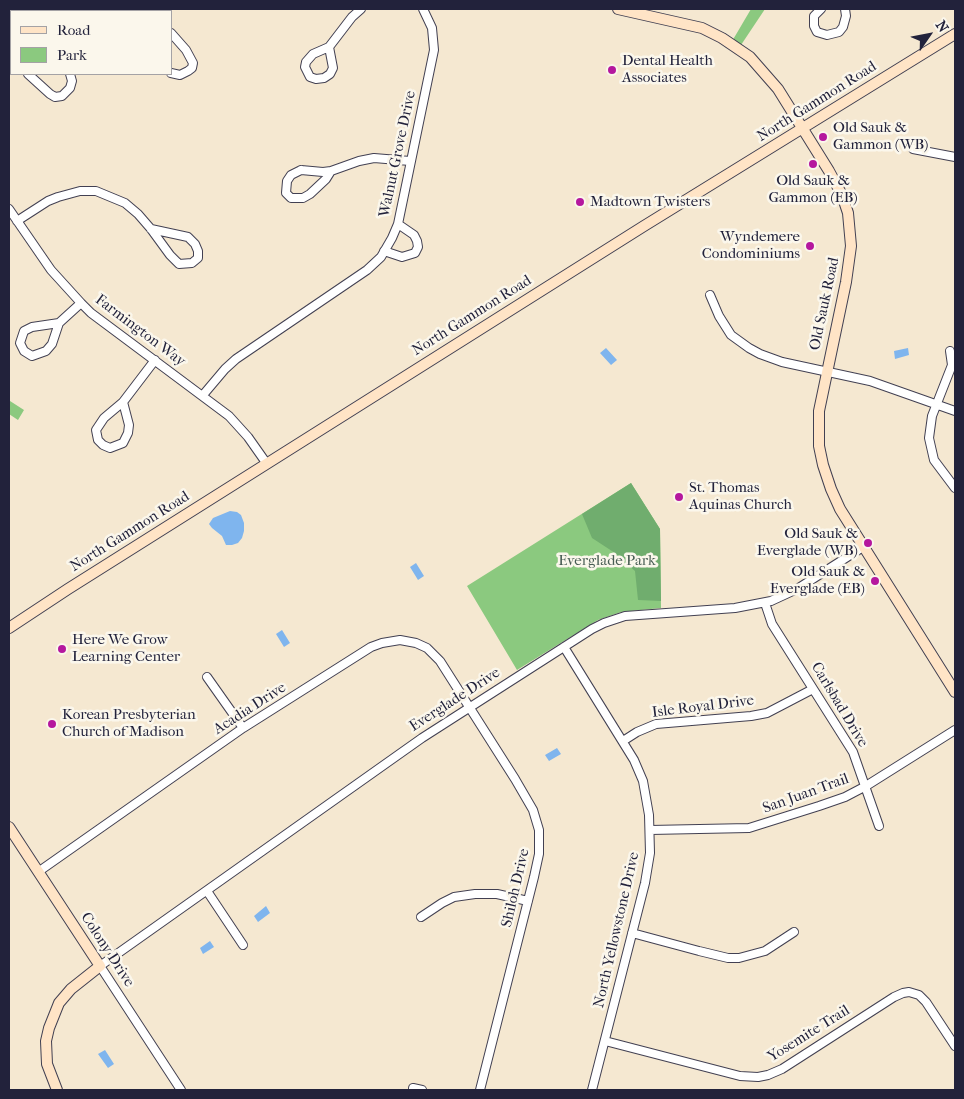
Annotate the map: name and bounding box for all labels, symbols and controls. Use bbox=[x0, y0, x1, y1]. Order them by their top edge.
legend bbox=[10, 10, 172, 75]
north arrow bbox=[904, 10, 954, 60]
text: N bbox=[932, 17, 952, 36]
text: Road bbox=[57, 21, 90, 39]
text: Park bbox=[57, 46, 87, 64]
place label: Dental Health Associates bbox=[622, 52, 713, 87]
street label: North Gammon Road bbox=[754, 58, 880, 146]
marker: Dental Health Associates bbox=[606, 64, 618, 76]
street label: Walnut Grove Drive bbox=[376, 89, 420, 219]
place label: Old Sauk & Gammon (WB) bbox=[833, 119, 928, 154]
marker: Old Sauk & Gammon (WB) bbox=[817, 131, 829, 143]
marker: Old Sauk & Gammon (EB) bbox=[807, 158, 819, 170]
place label: Old Sauk & Gammon (EB) bbox=[768, 172, 858, 207]
place label: Madtown Twisters bbox=[590, 193, 710, 211]
marker: Madtown Twisters bbox=[574, 196, 586, 208]
place label: Wyndemere Condominiums bbox=[702, 228, 800, 263]
marker: Wyndemere Condominiums bbox=[804, 240, 816, 252]
street label: Old Sauk Road bbox=[806, 256, 844, 352]
street label: North Gammon Road bbox=[409, 272, 535, 360]
street label: Farmington Way bbox=[91, 291, 189, 371]
place label: St. Thomas Aquinas Church bbox=[689, 479, 792, 514]
street label: North Gammon Road bbox=[67, 488, 193, 576]
marker: St. Thomas Aquinas Church bbox=[673, 491, 685, 503]
place label: Old Sauk & Everglade (WB) bbox=[757, 525, 858, 560]
marker: Old Sauk & Everglade (WB) bbox=[862, 537, 874, 549]
park label: Everglade Park bbox=[558, 552, 656, 570]
place label: Old Sauk & Everglade (EB) bbox=[770, 563, 865, 598]
marker: Old Sauk & Everglade (EB) bbox=[869, 575, 881, 587]
place label: Here We Grow Learning Center bbox=[72, 631, 180, 666]
marker: Here We Grow Learning Center bbox=[56, 643, 68, 655]
street label: Carlsbad Drive bbox=[807, 659, 871, 751]
street label: Everglade Drive bbox=[406, 664, 504, 736]
street label: Acadia Drive bbox=[210, 679, 290, 739]
street label: Isle Royal Drive bbox=[651, 692, 755, 722]
place label: Korean Presbyterian Church of Madison bbox=[62, 706, 196, 741]
marker: Korean Presbyterian Church of Madison bbox=[46, 718, 58, 730]
street label: San Juan Trail bbox=[760, 770, 852, 818]
street label: Shiloh Drive bbox=[498, 847, 534, 929]
street label: North Yellowstone Drive bbox=[590, 850, 644, 1010]
street label: Colony Drive bbox=[76, 909, 138, 991]
street label: Yosemite Trail bbox=[765, 1002, 853, 1066]

